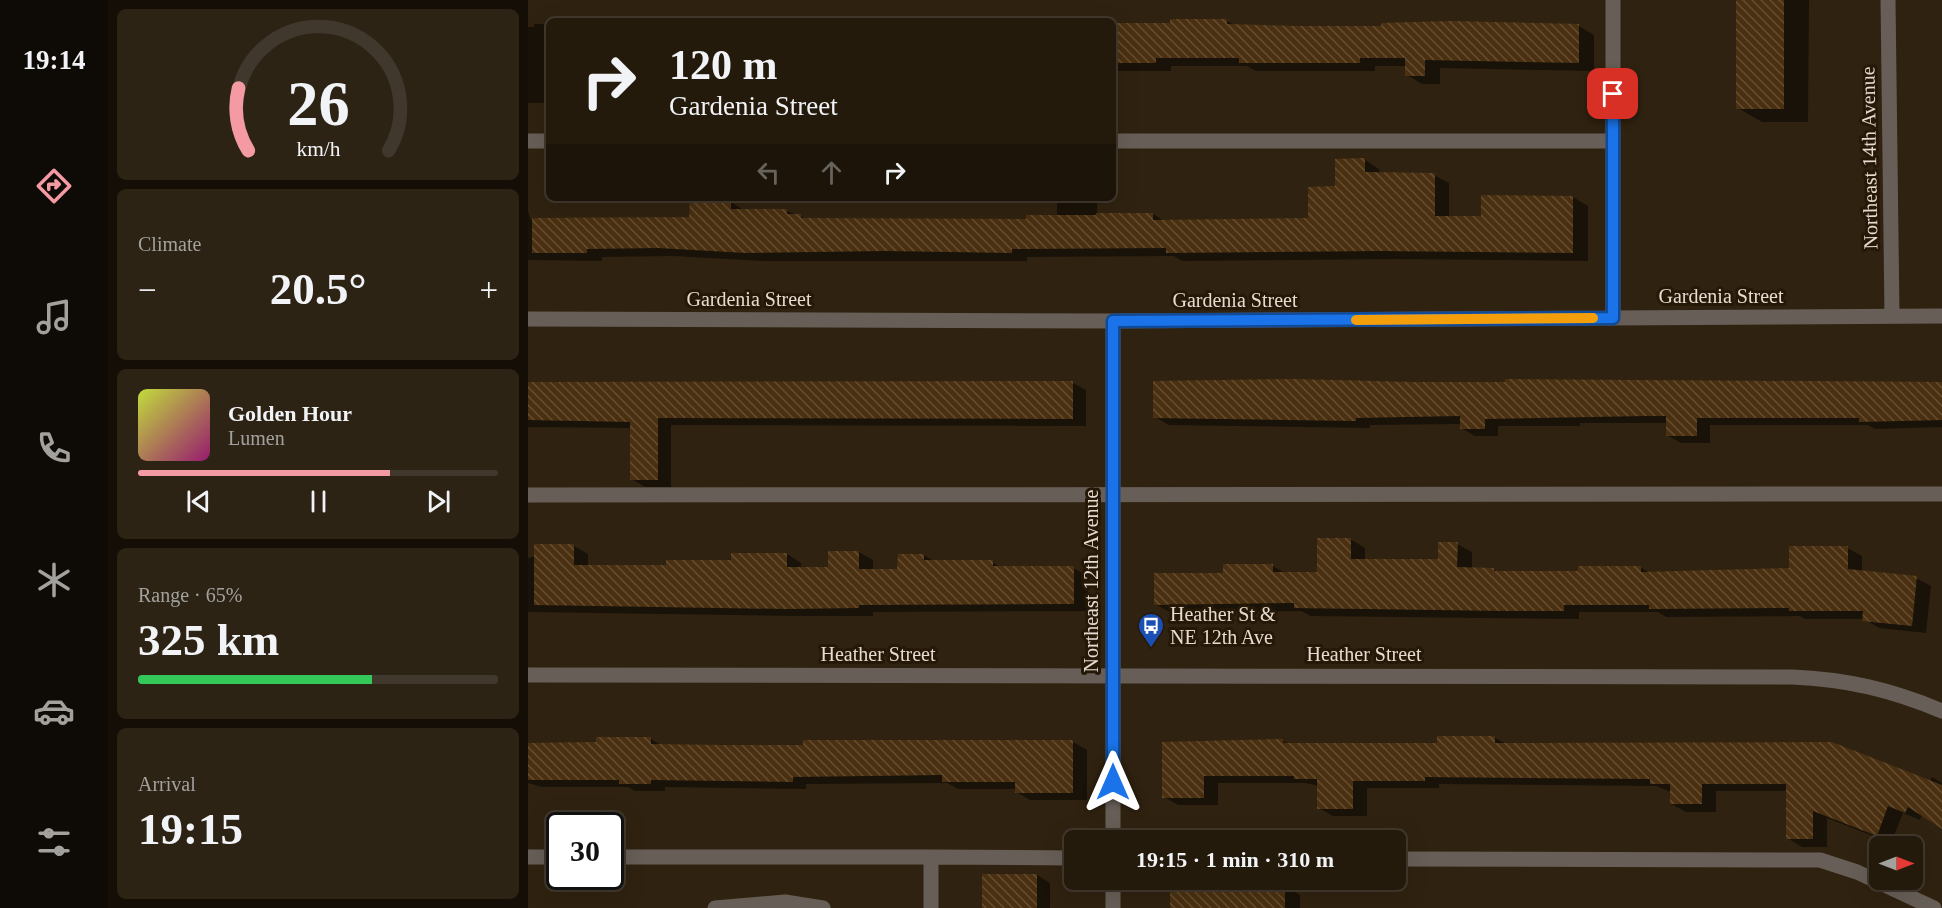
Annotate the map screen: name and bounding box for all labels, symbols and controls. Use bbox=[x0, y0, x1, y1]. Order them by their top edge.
icon: right bbox=[570, 42, 648, 120]
text: 120 m bbox=[669, 42, 778, 88]
text: 19:14 bbox=[23, 45, 86, 75]
street label: Northeast 14th Avenue bbox=[1856, 66, 1882, 250]
pin bbox=[1587, 68, 1638, 119]
text: 26 bbox=[287, 70, 349, 139]
icon: arrive bbox=[1596, 77, 1629, 110]
text: Gardenia Street bbox=[669, 91, 838, 121]
text: km/h bbox=[296, 138, 340, 162]
icon: left bbox=[752, 156, 785, 189]
icon: ahead bbox=[815, 156, 848, 189]
icon: right bbox=[878, 156, 911, 189]
icon: directions bbox=[33, 165, 75, 207]
text: Climate bbox=[138, 233, 201, 255]
text: 20.5° bbox=[270, 264, 366, 314]
text: − bbox=[138, 272, 157, 308]
text: + bbox=[479, 272, 498, 308]
street label: Gardenia Street bbox=[1659, 285, 1784, 307]
street label: Gardenia Street bbox=[687, 288, 812, 310]
street label: Gardenia Street bbox=[1173, 289, 1298, 311]
icon: music bbox=[33, 296, 75, 338]
text: Golden Hour bbox=[228, 401, 352, 426]
icon: phone bbox=[33, 427, 75, 469]
text: Lumen bbox=[228, 427, 285, 449]
icon: previous bbox=[182, 485, 215, 518]
icon: pause bbox=[302, 485, 335, 518]
icon: next bbox=[422, 485, 455, 518]
street label: Northeast 12th Avenue bbox=[1080, 489, 1102, 672]
icon: climate bbox=[33, 559, 75, 601]
text: Range · 65% bbox=[138, 584, 242, 606]
place label: Heather St & NE 12th Ave bbox=[1170, 603, 1276, 648]
bus stop icon: Heather St & NE 12th Ave bbox=[1136, 611, 1166, 649]
text: 325 km bbox=[138, 615, 279, 665]
street label: Heather Street bbox=[821, 643, 936, 665]
street label: Heather Street bbox=[1307, 643, 1422, 665]
icon: car bbox=[33, 690, 75, 732]
position arrow bbox=[1081, 750, 1145, 814]
text: Arrival bbox=[138, 773, 196, 795]
text: 19:15 bbox=[138, 804, 243, 854]
speed limit sign: 30 bbox=[546, 812, 624, 890]
icon: filters bbox=[33, 821, 75, 863]
north arrow bbox=[1869, 836, 1923, 890]
map controls bbox=[1869, 836, 1923, 890]
text: 19:15 · 1 min · 310 m bbox=[1136, 847, 1334, 872]

